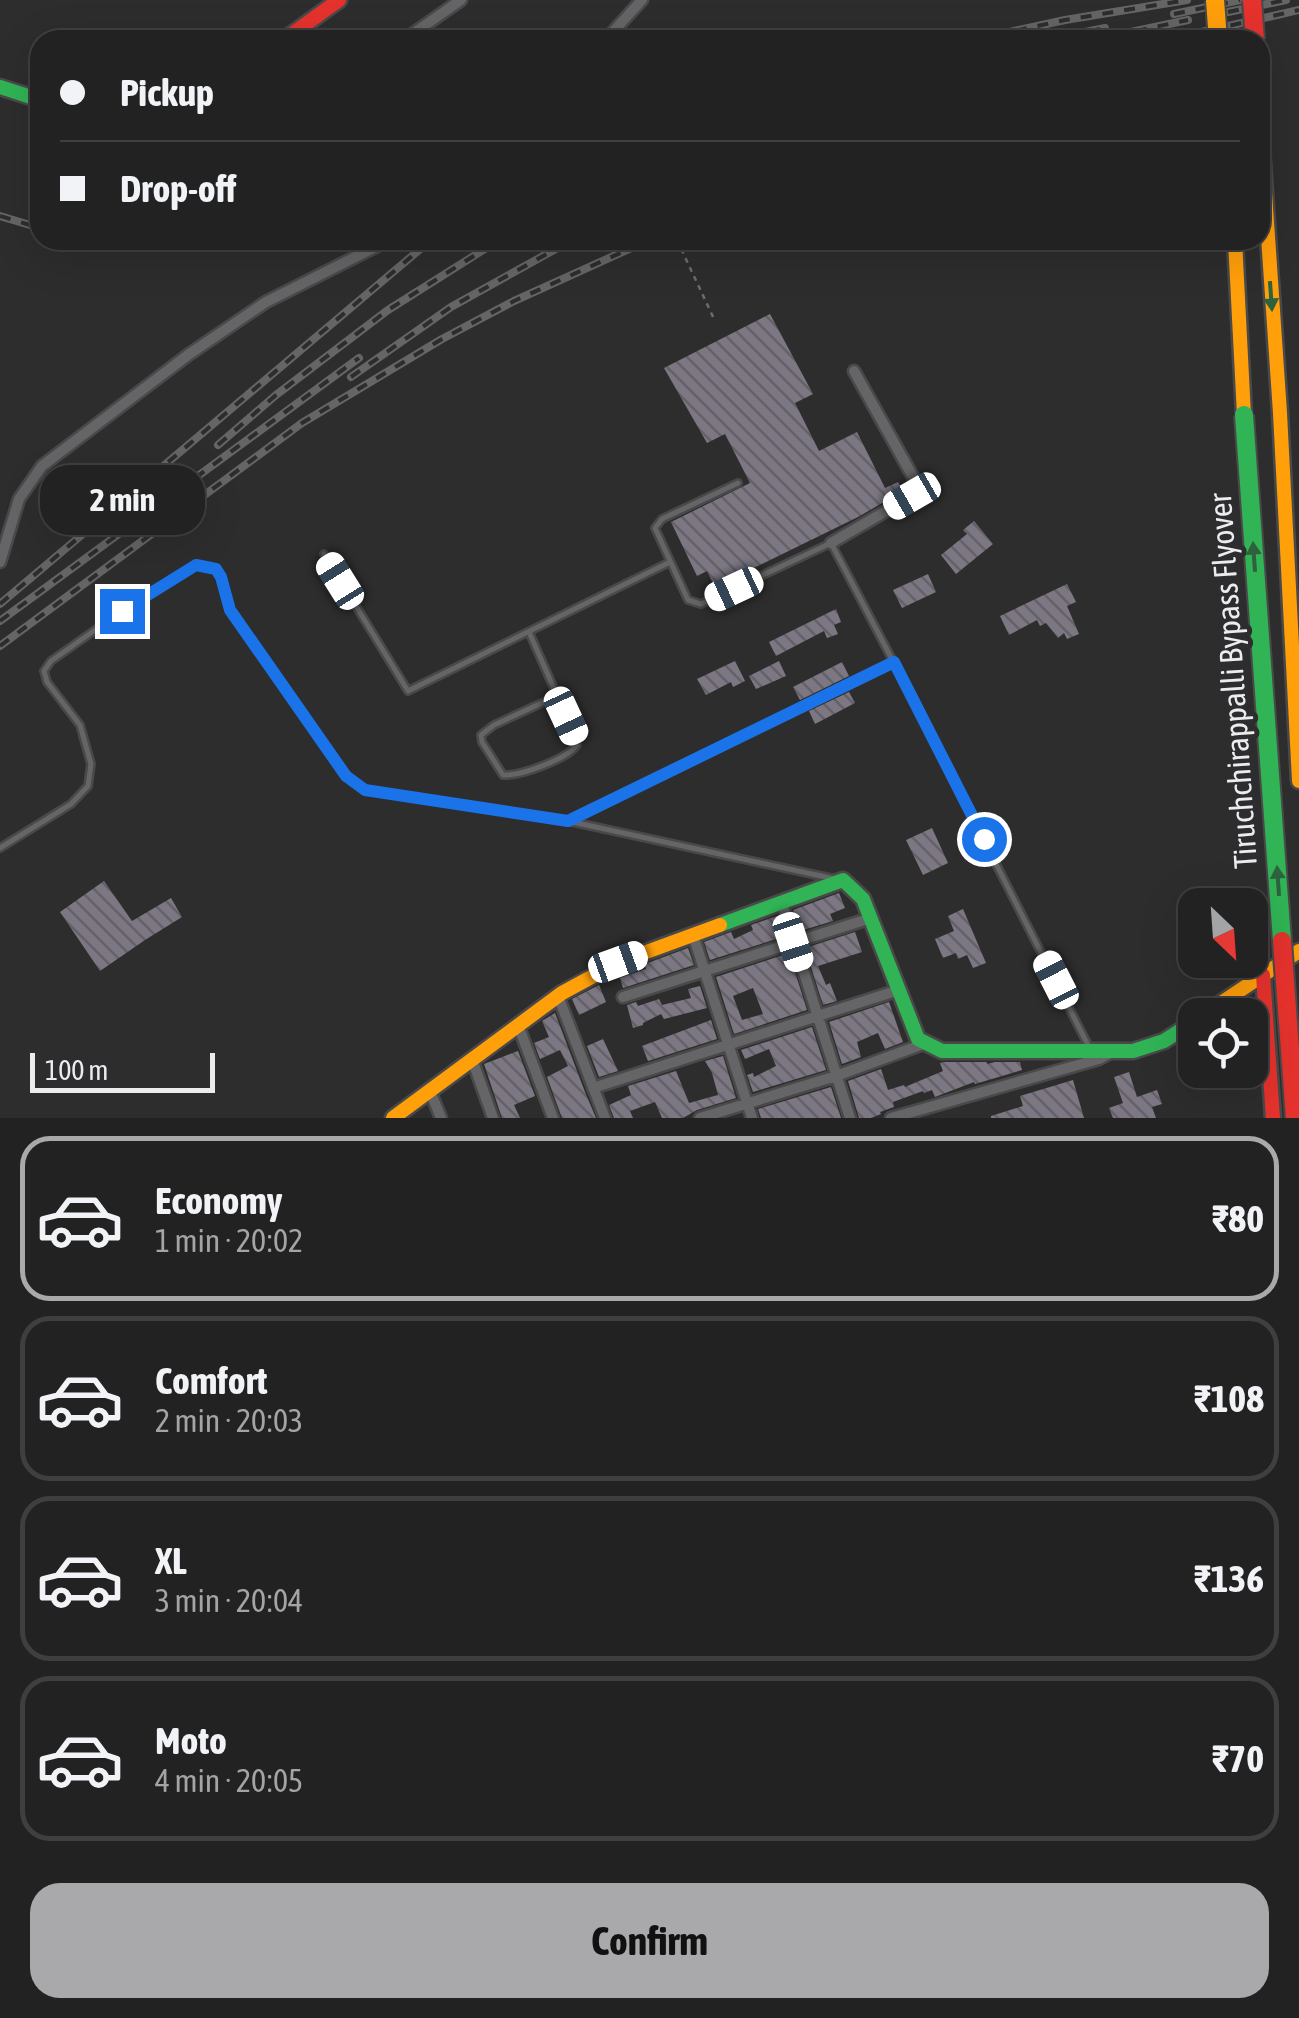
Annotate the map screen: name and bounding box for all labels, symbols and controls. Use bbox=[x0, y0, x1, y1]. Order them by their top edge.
text: Pickup bbox=[120, 71, 214, 114]
text: Drop-off bbox=[120, 167, 236, 210]
one-way arrow bbox=[1264, 280, 1280, 312]
callout: 2 min bbox=[39, 466, 204, 536]
car bbox=[879, 468, 945, 524]
text: 2 min bbox=[90, 481, 155, 518]
street label: Tiruchchirappalli Bypass Flyover bbox=[1201, 492, 1264, 870]
one-way arrow bbox=[1246, 541, 1262, 572]
car bbox=[311, 548, 369, 614]
car bbox=[700, 563, 768, 615]
route end bbox=[100, 589, 145, 634]
car bbox=[540, 682, 592, 750]
route start bbox=[962, 817, 1007, 862]
one-way arrow bbox=[1270, 865, 1286, 897]
north arrow bbox=[1178, 888, 1268, 978]
map controls bbox=[1178, 888, 1268, 1088]
car bbox=[769, 909, 817, 975]
car bbox=[585, 938, 651, 986]
car bbox=[1029, 946, 1083, 1014]
button: locate bbox=[1178, 998, 1268, 1088]
scale bar bbox=[30, 1048, 215, 1092]
text: 100 m bbox=[45, 1054, 108, 1086]
icon: car bbox=[35, 1174, 125, 1264]
text: Economy bbox=[155, 1179, 282, 1222]
text: ₹80 bbox=[1212, 1197, 1264, 1240]
text: 1 min · 20:02 bbox=[155, 1222, 303, 1259]
icon: car bbox=[35, 1354, 125, 1444]
text: Comfort bbox=[155, 1359, 267, 1402]
text: ₹108 bbox=[1194, 1377, 1264, 1420]
text: 2 min · 20:03 bbox=[155, 1402, 303, 1439]
icon: car bbox=[35, 1534, 125, 1624]
text: XL bbox=[155, 1539, 187, 1582]
text: ₹136 bbox=[1194, 1557, 1264, 1600]
text: 3 min · 20:04 bbox=[155, 1582, 303, 1619]
icon: car bbox=[35, 1714, 125, 1804]
text: Moto bbox=[155, 1719, 227, 1762]
text: ₹70 bbox=[1212, 1737, 1264, 1780]
text: 4 min · 20:05 bbox=[155, 1762, 303, 1799]
button: Confirm bbox=[30, 1883, 1269, 1998]

